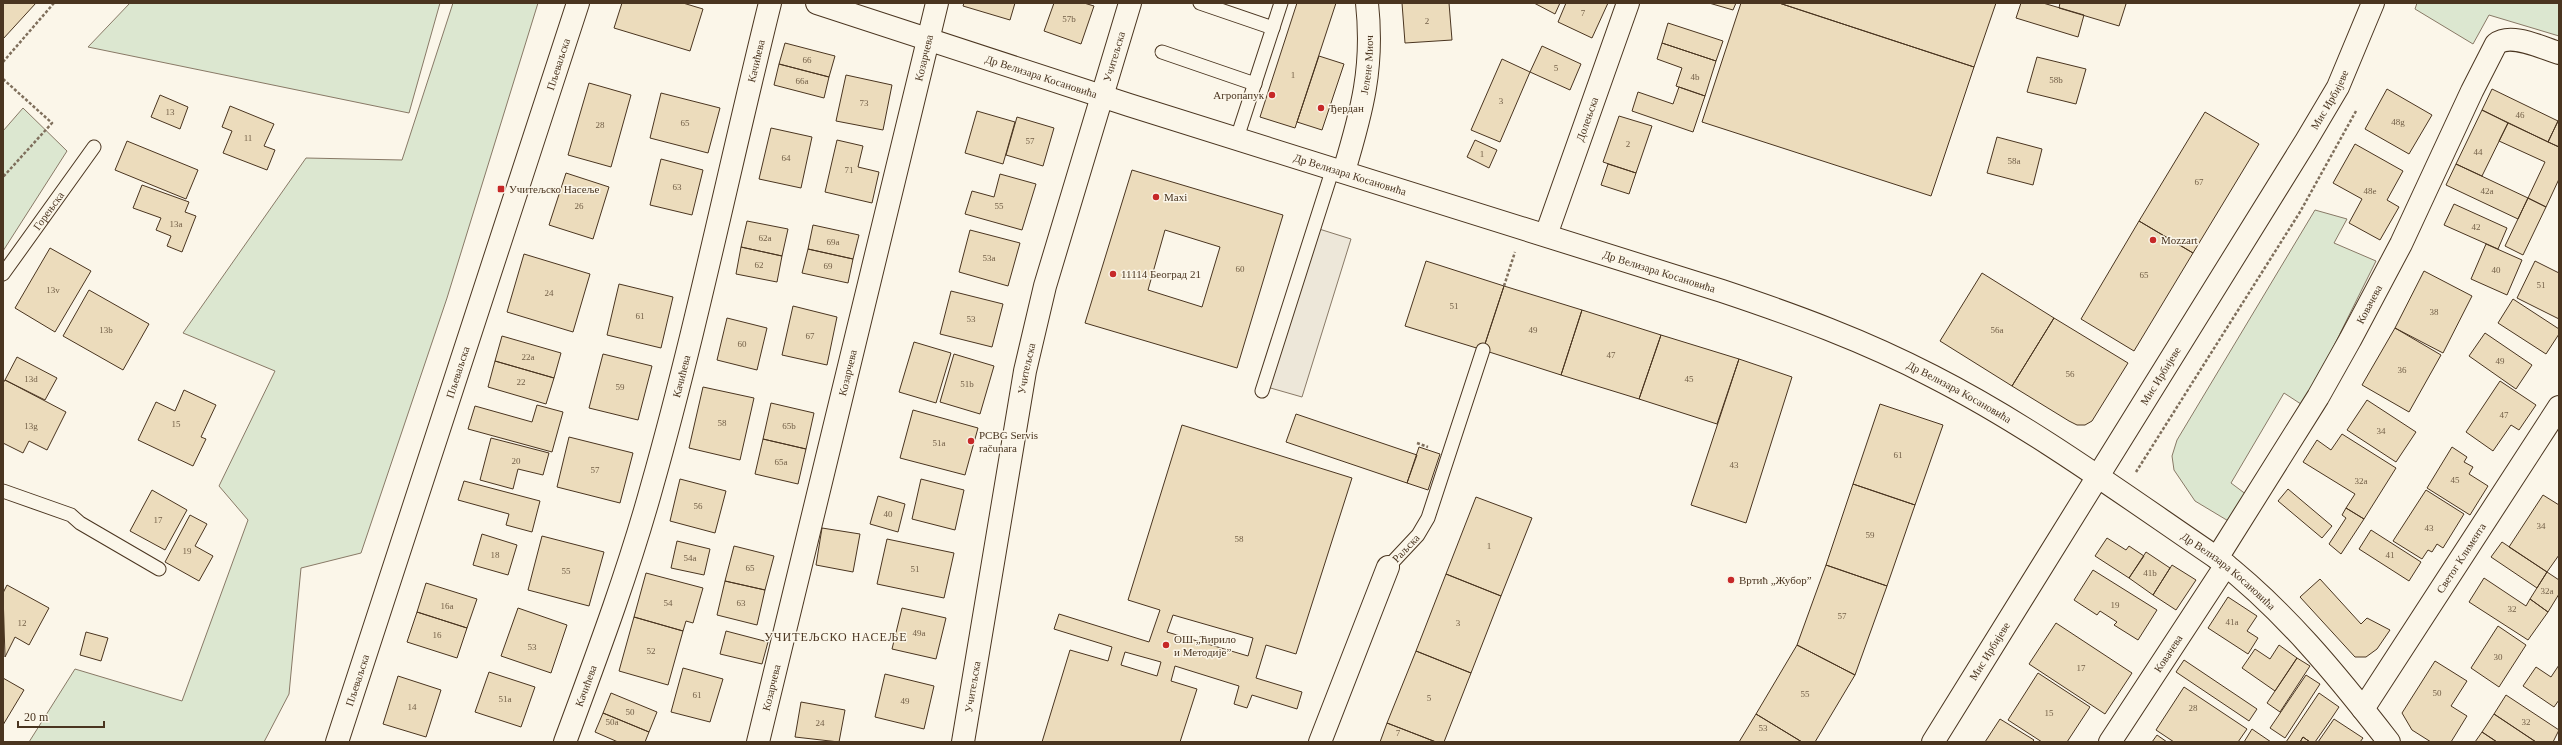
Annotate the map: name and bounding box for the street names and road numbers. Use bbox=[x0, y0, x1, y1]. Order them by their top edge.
street label: Учитељска bbox=[1101, 30, 1127, 83]
street label: Козарчева bbox=[912, 33, 935, 82]
street label: Јелене Миоч bbox=[1358, 35, 1375, 95]
street label: Пљеваљска bbox=[544, 37, 572, 92]
street label: Качићева bbox=[745, 38, 767, 84]
street label: Др Велизара Косановића bbox=[984, 52, 1099, 100]
street label: Мис Ирбијеве bbox=[2308, 68, 2351, 132]
street label: Долењска bbox=[1574, 95, 1600, 143]
street label: Др Велизара Косановића bbox=[1292, 151, 1408, 198]
street label: Горењска bbox=[31, 189, 66, 232]
street label: Др Велизара Косановића bbox=[1602, 248, 1717, 295]
street label: Ковачева bbox=[2354, 283, 2384, 326]
street label: Учитељска bbox=[1015, 341, 1037, 395]
street label: Мис Ирбијеве bbox=[2138, 344, 2183, 407]
street label: Пљеваљска bbox=[444, 345, 472, 400]
street label: Козарчева bbox=[836, 348, 859, 397]
street label: Качићева bbox=[670, 354, 692, 399]
street label: Др Велизара Косановића bbox=[1905, 358, 2014, 425]
street label: Светог Климента bbox=[2434, 521, 2488, 595]
street label: Др Велизара Косановића bbox=[2179, 530, 2278, 612]
street label: Раљска bbox=[1390, 531, 1422, 565]
street label: Мис Ирбијеве bbox=[1967, 620, 2012, 682]
street label: Ковачева bbox=[2152, 632, 2185, 674]
street label: Пљеваљска bbox=[343, 653, 371, 708]
street label: Учитељска bbox=[962, 660, 982, 713]
street label: Качићева bbox=[573, 663, 599, 708]
street label: Козарчева bbox=[760, 663, 783, 712]

